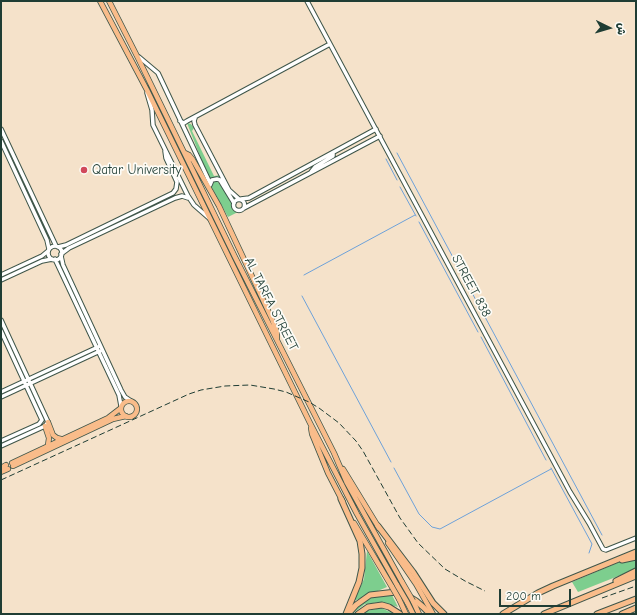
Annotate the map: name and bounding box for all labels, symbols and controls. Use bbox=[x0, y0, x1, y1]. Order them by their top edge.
north arrow bbox=[589, 8, 629, 48]
text: ش bbox=[614, 22, 628, 36]
place label: Qatar University bbox=[92, 162, 181, 178]
marker: Qatar University bbox=[79, 165, 89, 175]
street label: STREET 838 bbox=[448, 252, 494, 320]
street label: AL TARFA STREET bbox=[241, 255, 301, 353]
scale bar bbox=[501, 581, 573, 607]
text: 200 m bbox=[506, 589, 541, 603]

